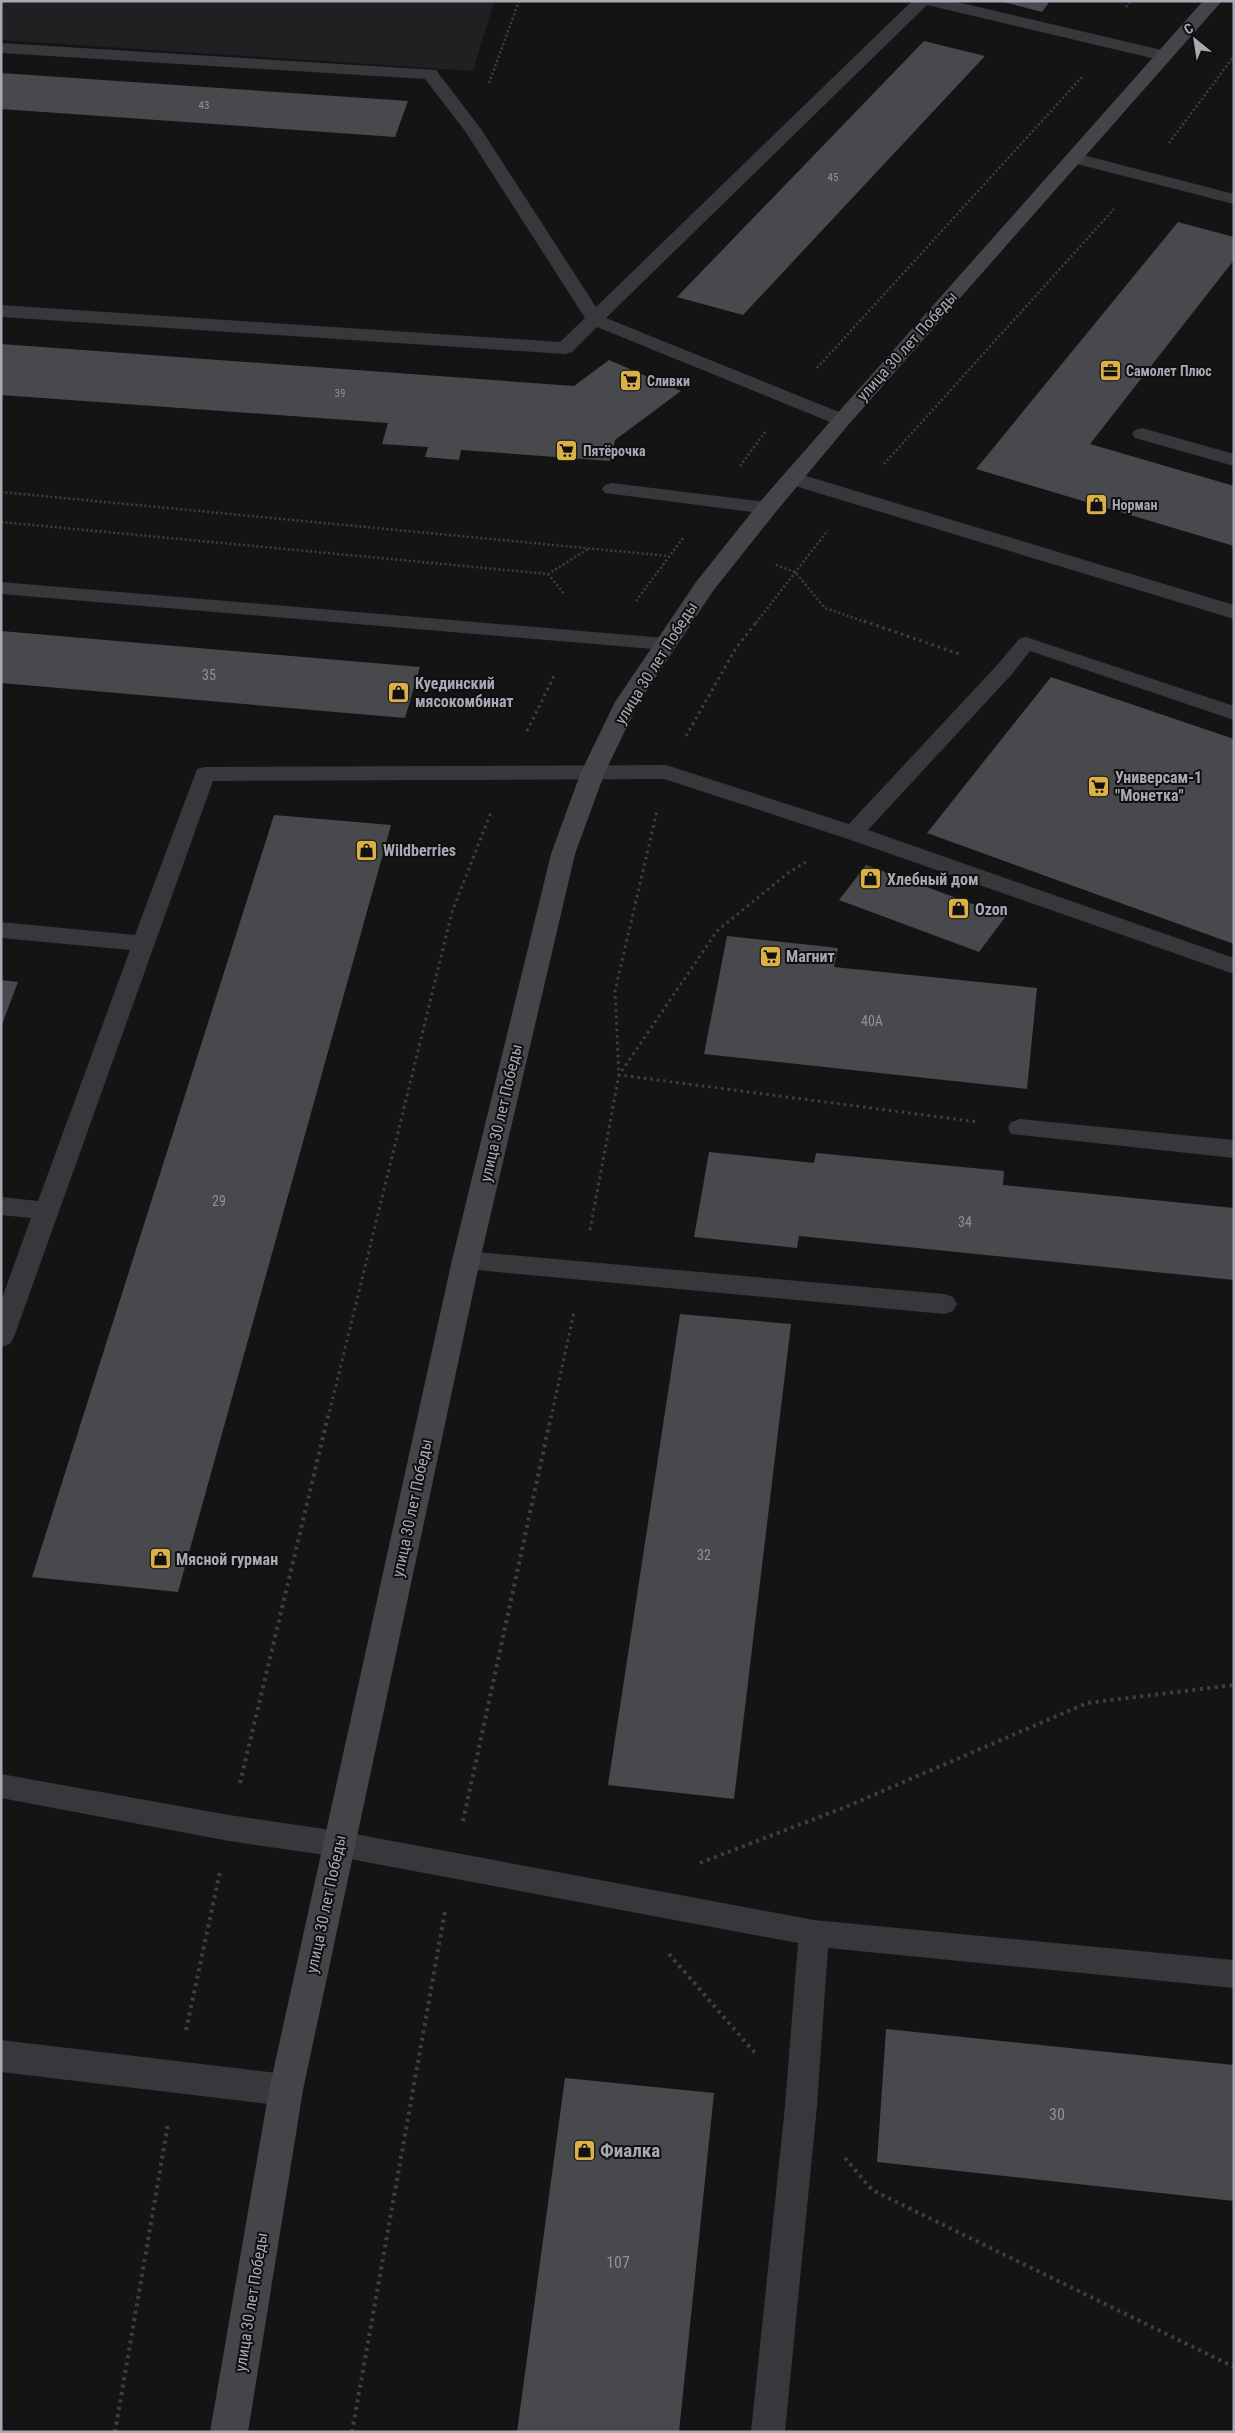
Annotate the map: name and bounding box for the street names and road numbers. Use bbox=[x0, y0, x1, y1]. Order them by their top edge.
street label: улица 30 лет Победы bbox=[853, 287, 961, 405]
street label: улица 30 лет Победы bbox=[611, 598, 701, 728]
street label: улица 30 лет Победы bbox=[476, 1042, 526, 1184]
street label: улица 30 лет Победы bbox=[388, 1437, 436, 1579]
street label: улица 30 лет Победы bbox=[302, 1833, 350, 1975]
street label: улица 30 лет Победы bbox=[231, 2231, 271, 2373]

